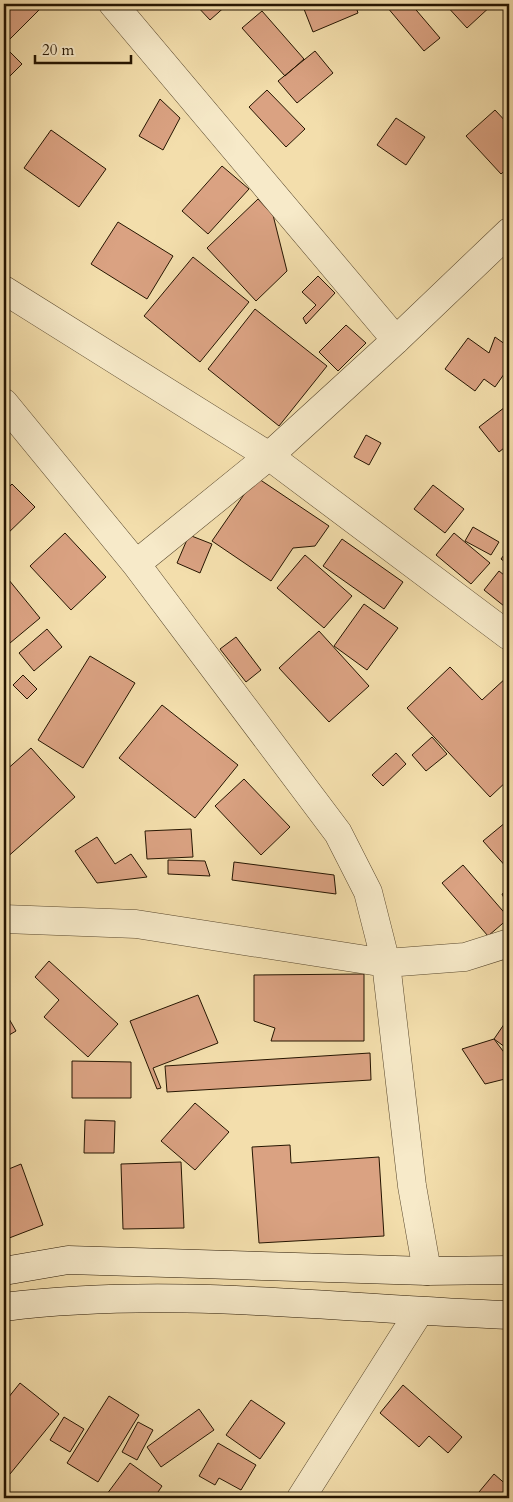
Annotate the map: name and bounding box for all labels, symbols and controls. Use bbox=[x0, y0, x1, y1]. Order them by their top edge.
scale bar bbox=[35, 32, 131, 64]
text: 20 m bbox=[42, 40, 74, 60]

